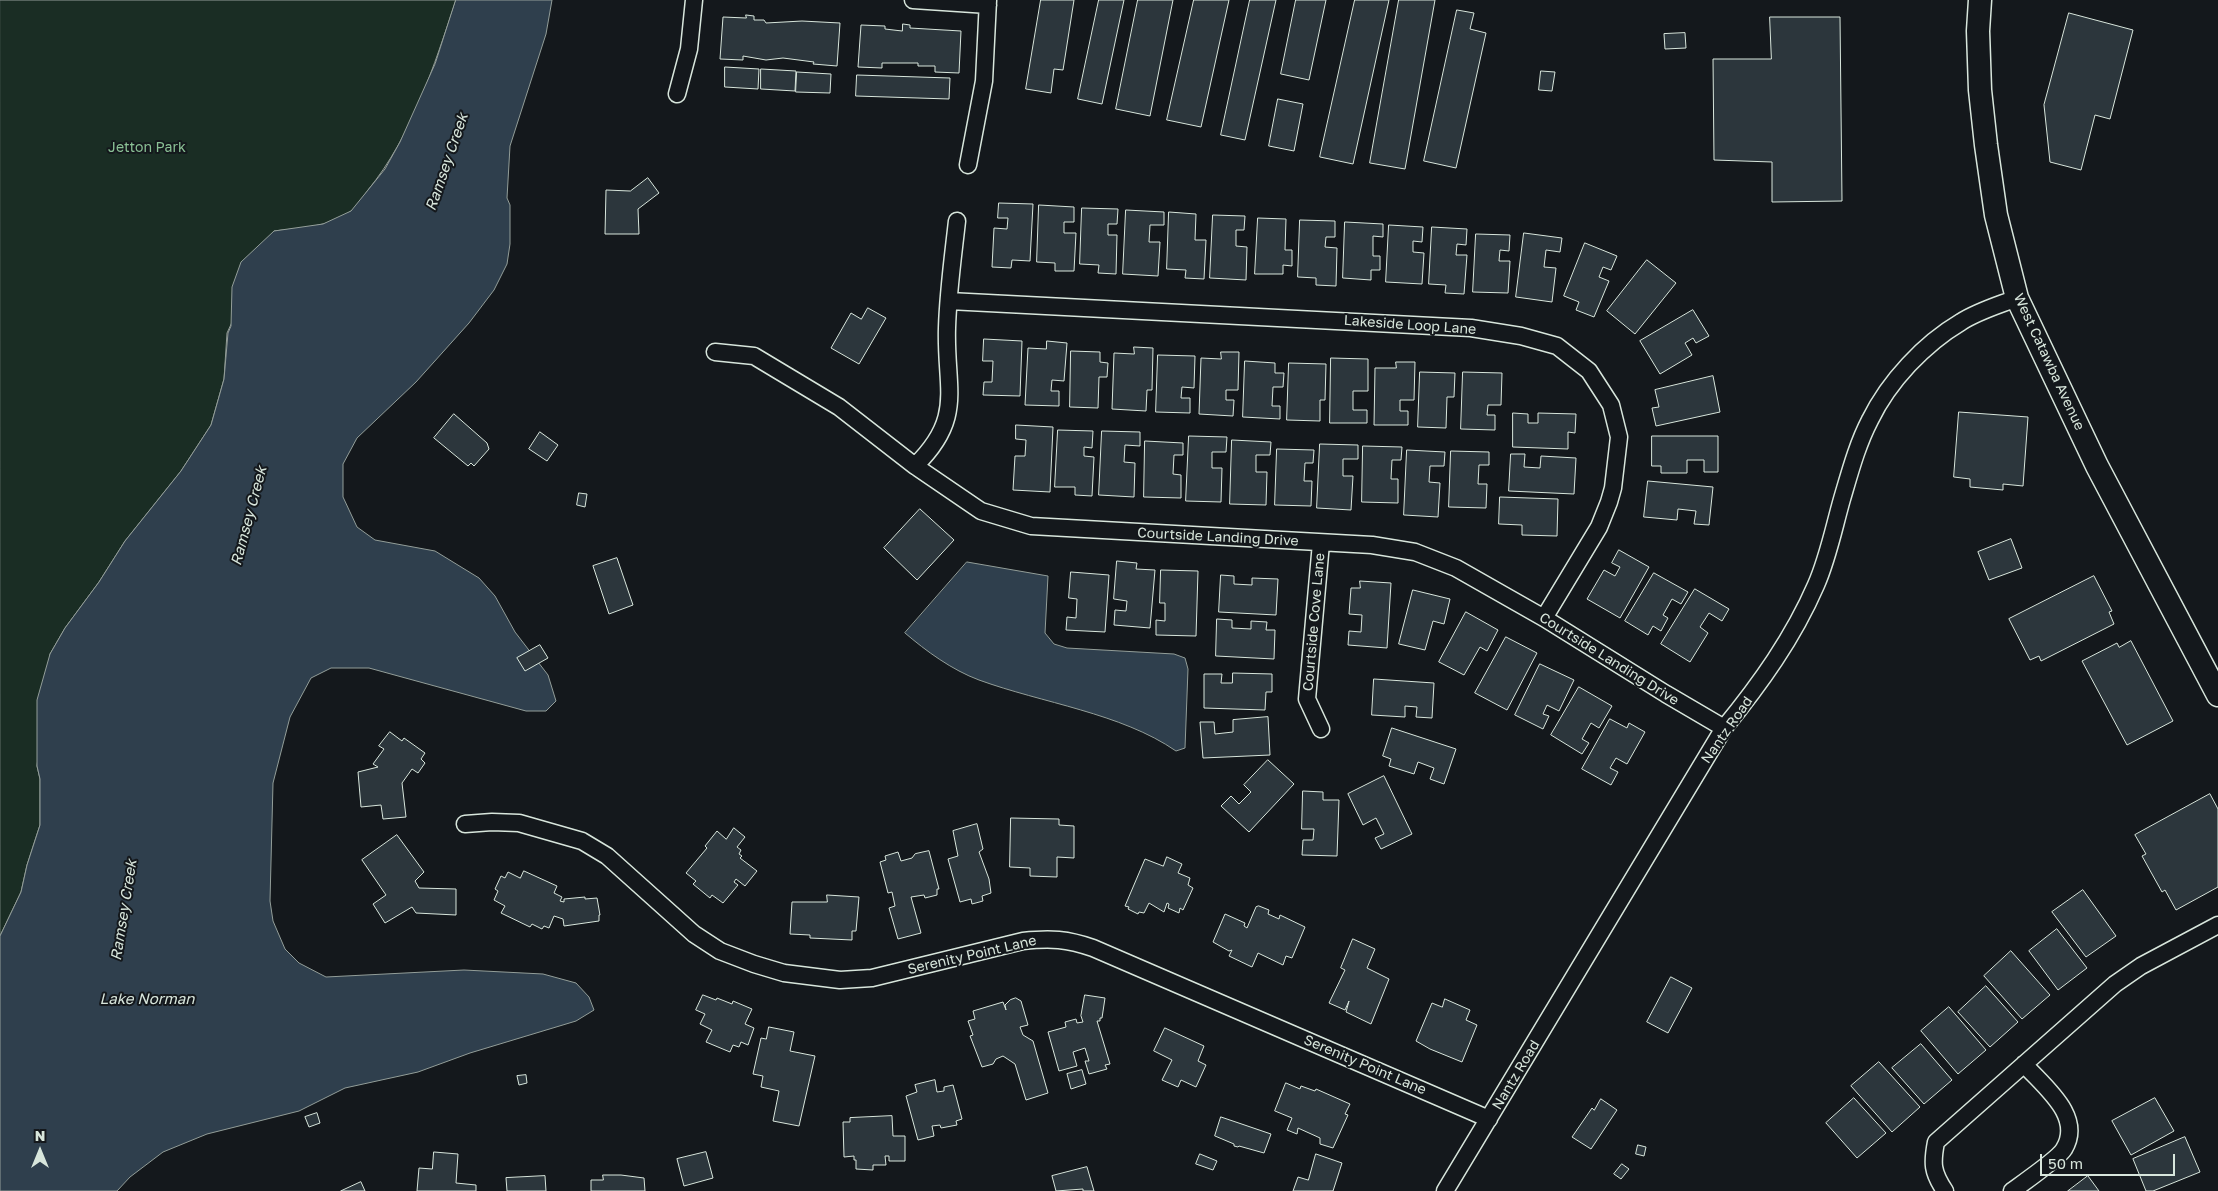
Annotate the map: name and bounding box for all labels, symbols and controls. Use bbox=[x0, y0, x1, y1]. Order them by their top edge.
water label: Ramsey Creek bbox=[422, 111, 472, 213]
park label: Jetton Park bbox=[108, 140, 186, 156]
street label: West Catawba Avenue bbox=[2010, 291, 2088, 433]
street label: Lakeside Loop Lane bbox=[1343, 312, 1477, 338]
water label: Ramsey Creek bbox=[227, 464, 271, 568]
street label: Courtside Landing Drive bbox=[1137, 524, 1299, 550]
street label: Courtside Cove Lane bbox=[1300, 552, 1328, 692]
street label: Courtside Landing Drive bbox=[1536, 609, 1682, 709]
street label: Nantz Road bbox=[1698, 693, 1756, 767]
water label: Ramsey Creek bbox=[107, 858, 141, 962]
street label: Serenity Point Lane bbox=[906, 932, 1038, 978]
water label: Lake Norman bbox=[99, 990, 195, 1008]
street label: Serenity Point Lane bbox=[1301, 1032, 1429, 1098]
street label: Nantz Road bbox=[1489, 1037, 1543, 1113]
north arrow bbox=[15, 1126, 65, 1176]
text: N bbox=[35, 1127, 45, 1144]
scale bar bbox=[2043, 1144, 2178, 1176]
text: 50 m bbox=[2048, 1154, 2083, 1172]

